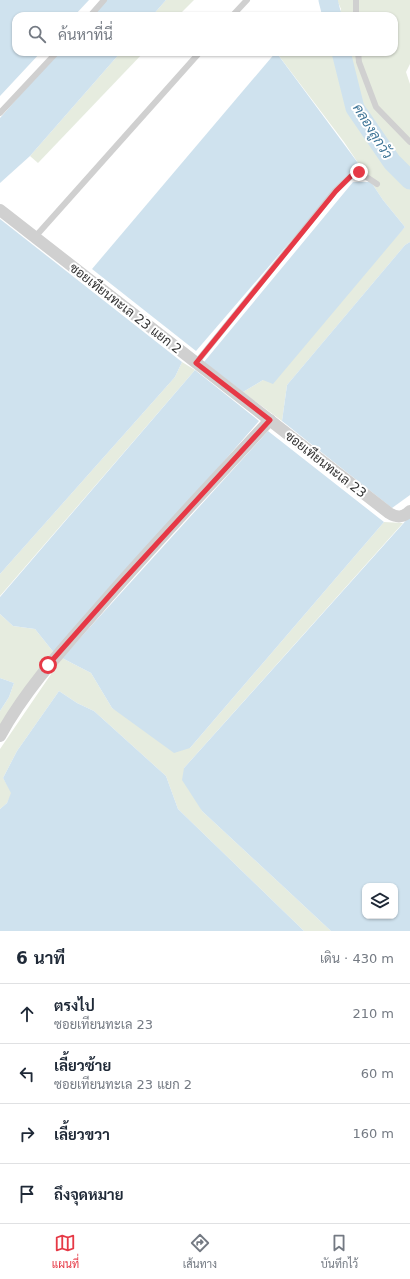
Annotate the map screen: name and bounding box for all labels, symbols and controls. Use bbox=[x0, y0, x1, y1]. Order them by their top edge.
search box bbox=[12, 12, 398, 56]
icon: search bbox=[26, 23, 48, 45]
text: ค้นหาที่นี่ bbox=[58, 26, 113, 44]
water label: คลองลูกวัว bbox=[348, 101, 396, 162]
route end bbox=[350, 163, 368, 181]
street label: ซอยเทียนทะเล 23 แยก 2 bbox=[67, 258, 186, 357]
street label: ซอยเทียนทะเล 23 bbox=[282, 426, 371, 501]
route start bbox=[39, 656, 57, 674]
map controls bbox=[362, 883, 398, 919]
button: layers bbox=[362, 883, 398, 919]
text: 6 นาที bbox=[16, 948, 65, 968]
text: เดิน · 430 m bbox=[320, 951, 394, 966]
text: ตรงไป bbox=[54, 997, 95, 1015]
icon: ahead bbox=[16, 1003, 38, 1025]
text: 210 m bbox=[352, 1006, 394, 1021]
text: ซอยเทียนทะเล 23 bbox=[54, 1017, 153, 1032]
text: เลี้ยวซ้าย bbox=[54, 1057, 111, 1075]
icon: left bbox=[16, 1063, 38, 1085]
text: 60 m bbox=[361, 1066, 394, 1081]
text: ซอยเทียนทะเล 23 แยก 2 bbox=[54, 1077, 192, 1092]
icon: right bbox=[16, 1123, 38, 1145]
text: เลี้ยวขวา bbox=[54, 1126, 110, 1144]
text: 160 m bbox=[352, 1126, 394, 1141]
icon: arrive bbox=[16, 1183, 38, 1205]
text: ถึงจุดหมาย bbox=[54, 1186, 124, 1204]
tab: แผนที่ bbox=[52, 1232, 79, 1271]
tab: เส้นทาง bbox=[183, 1232, 217, 1271]
tab: บันทึกไว้ bbox=[321, 1232, 358, 1271]

